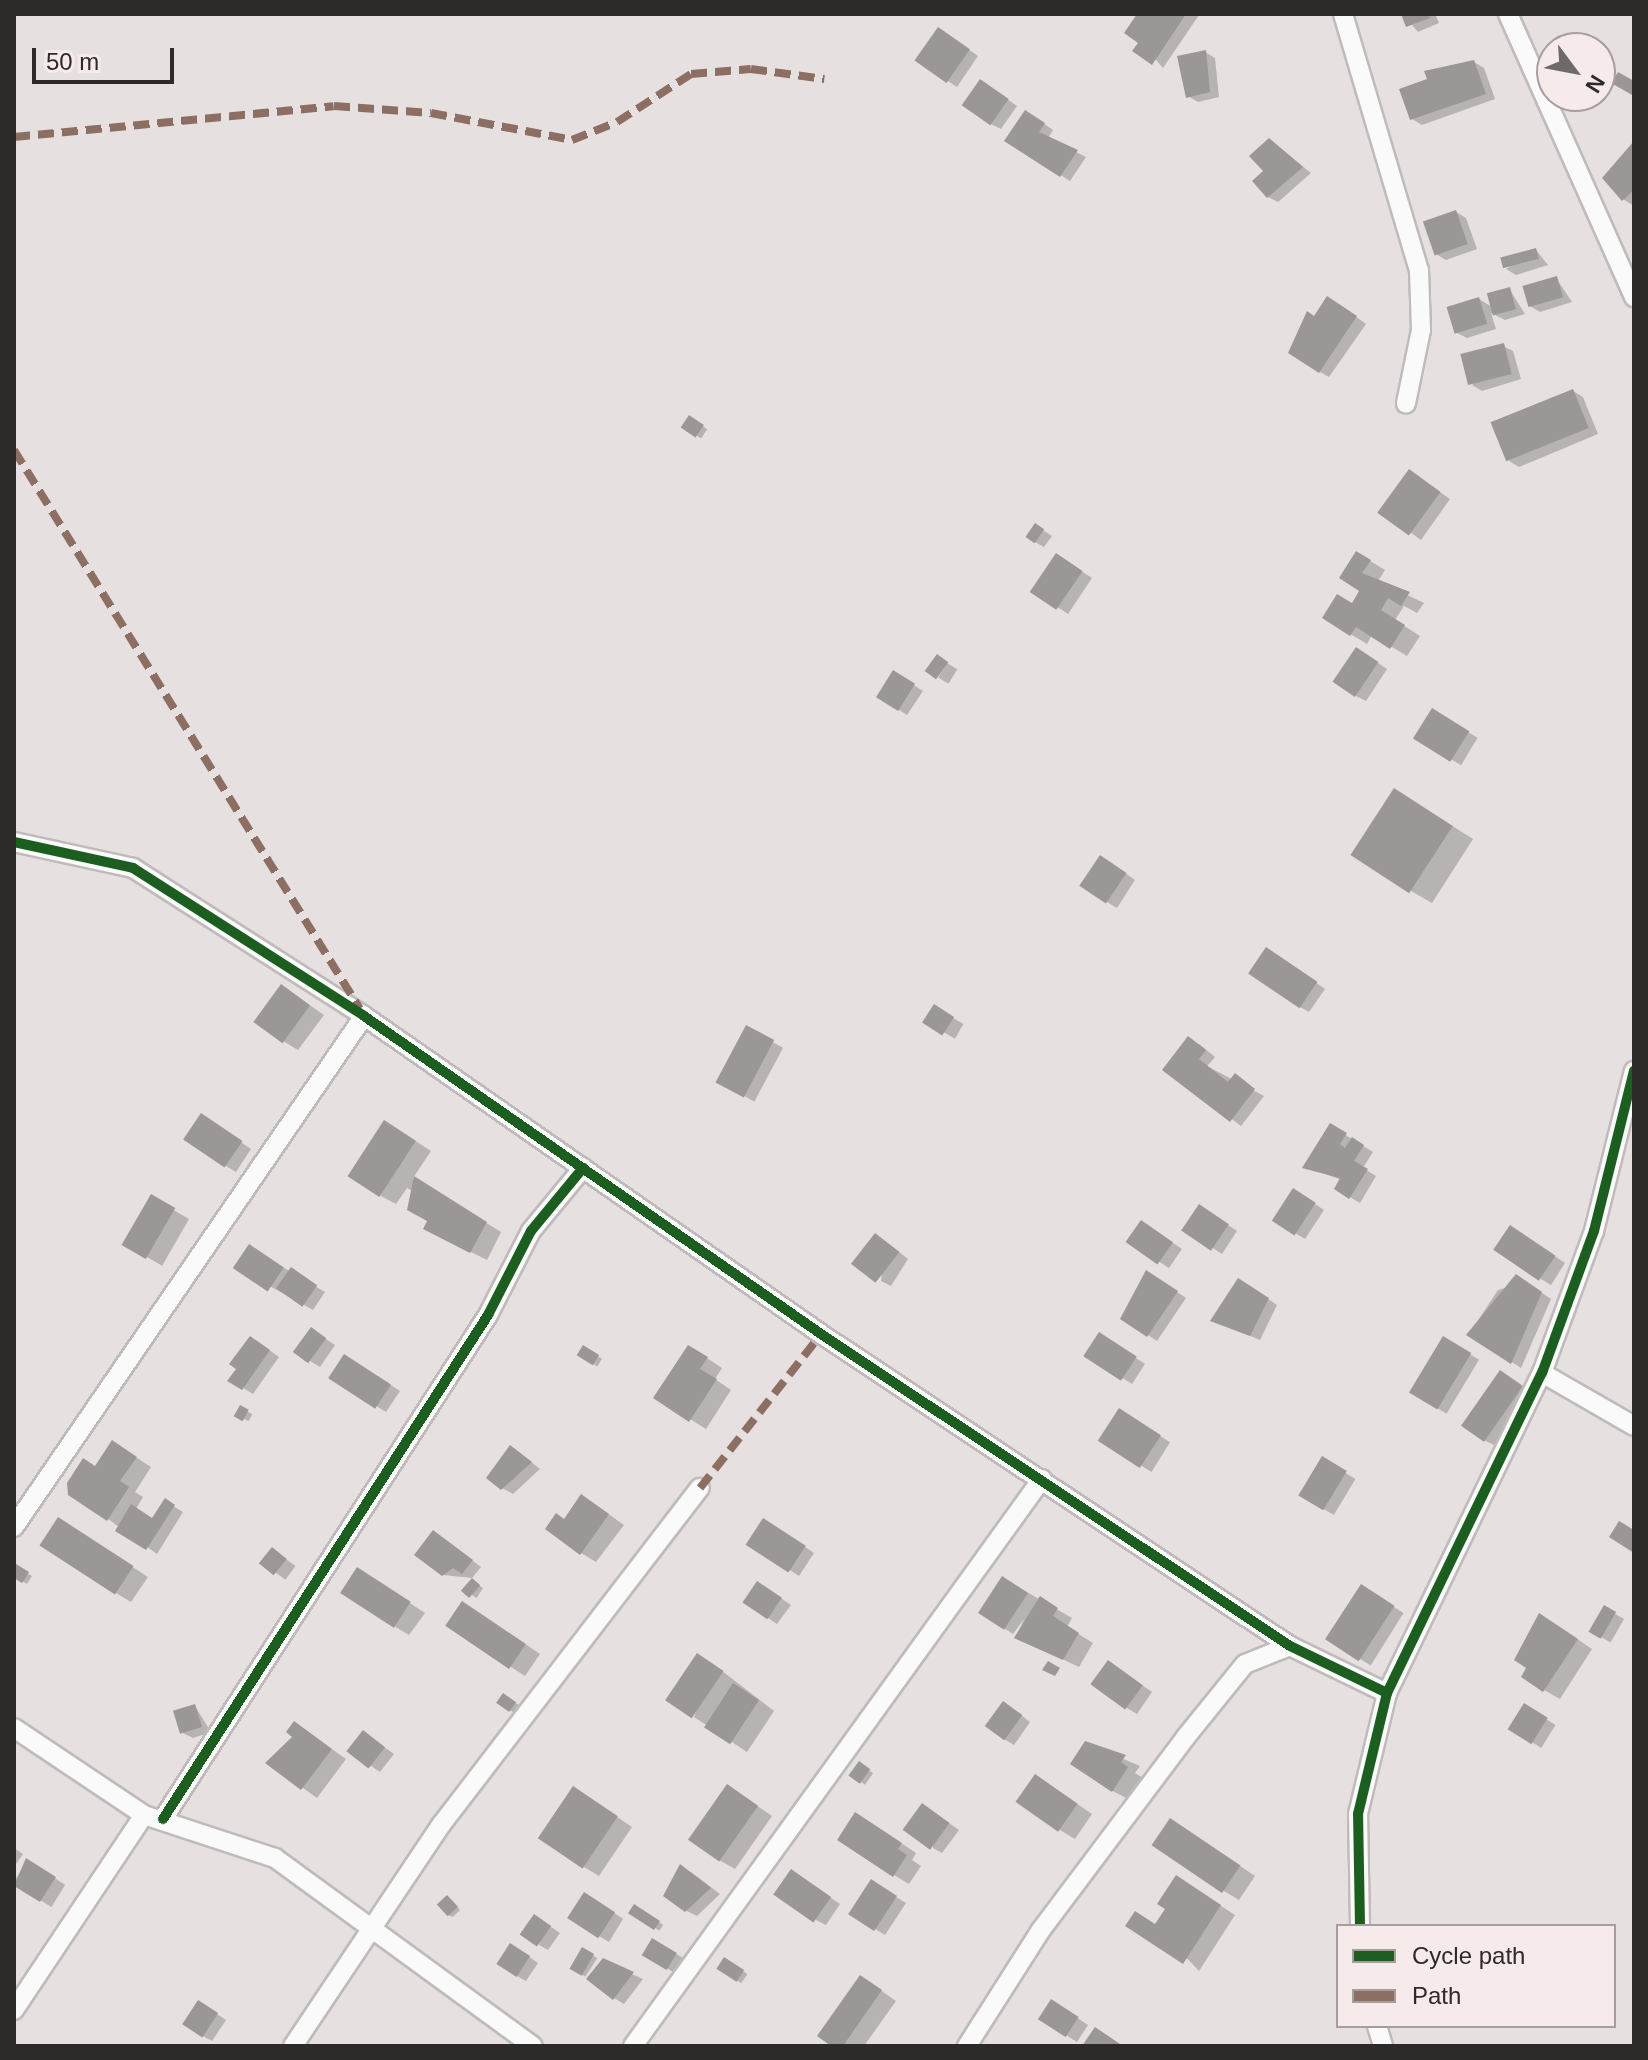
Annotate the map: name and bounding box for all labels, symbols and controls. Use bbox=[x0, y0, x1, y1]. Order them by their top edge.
scale bar bbox=[36, 32, 178, 82]
north arrow bbox=[1536, 32, 1616, 112]
text: 50 m bbox=[46, 48, 99, 75]
text: N bbox=[1580, 71, 1610, 97]
legend bbox=[1336, 1924, 1616, 2028]
text: Cycle path bbox=[1412, 1942, 1525, 1969]
text: Path bbox=[1412, 1982, 1461, 2009]

